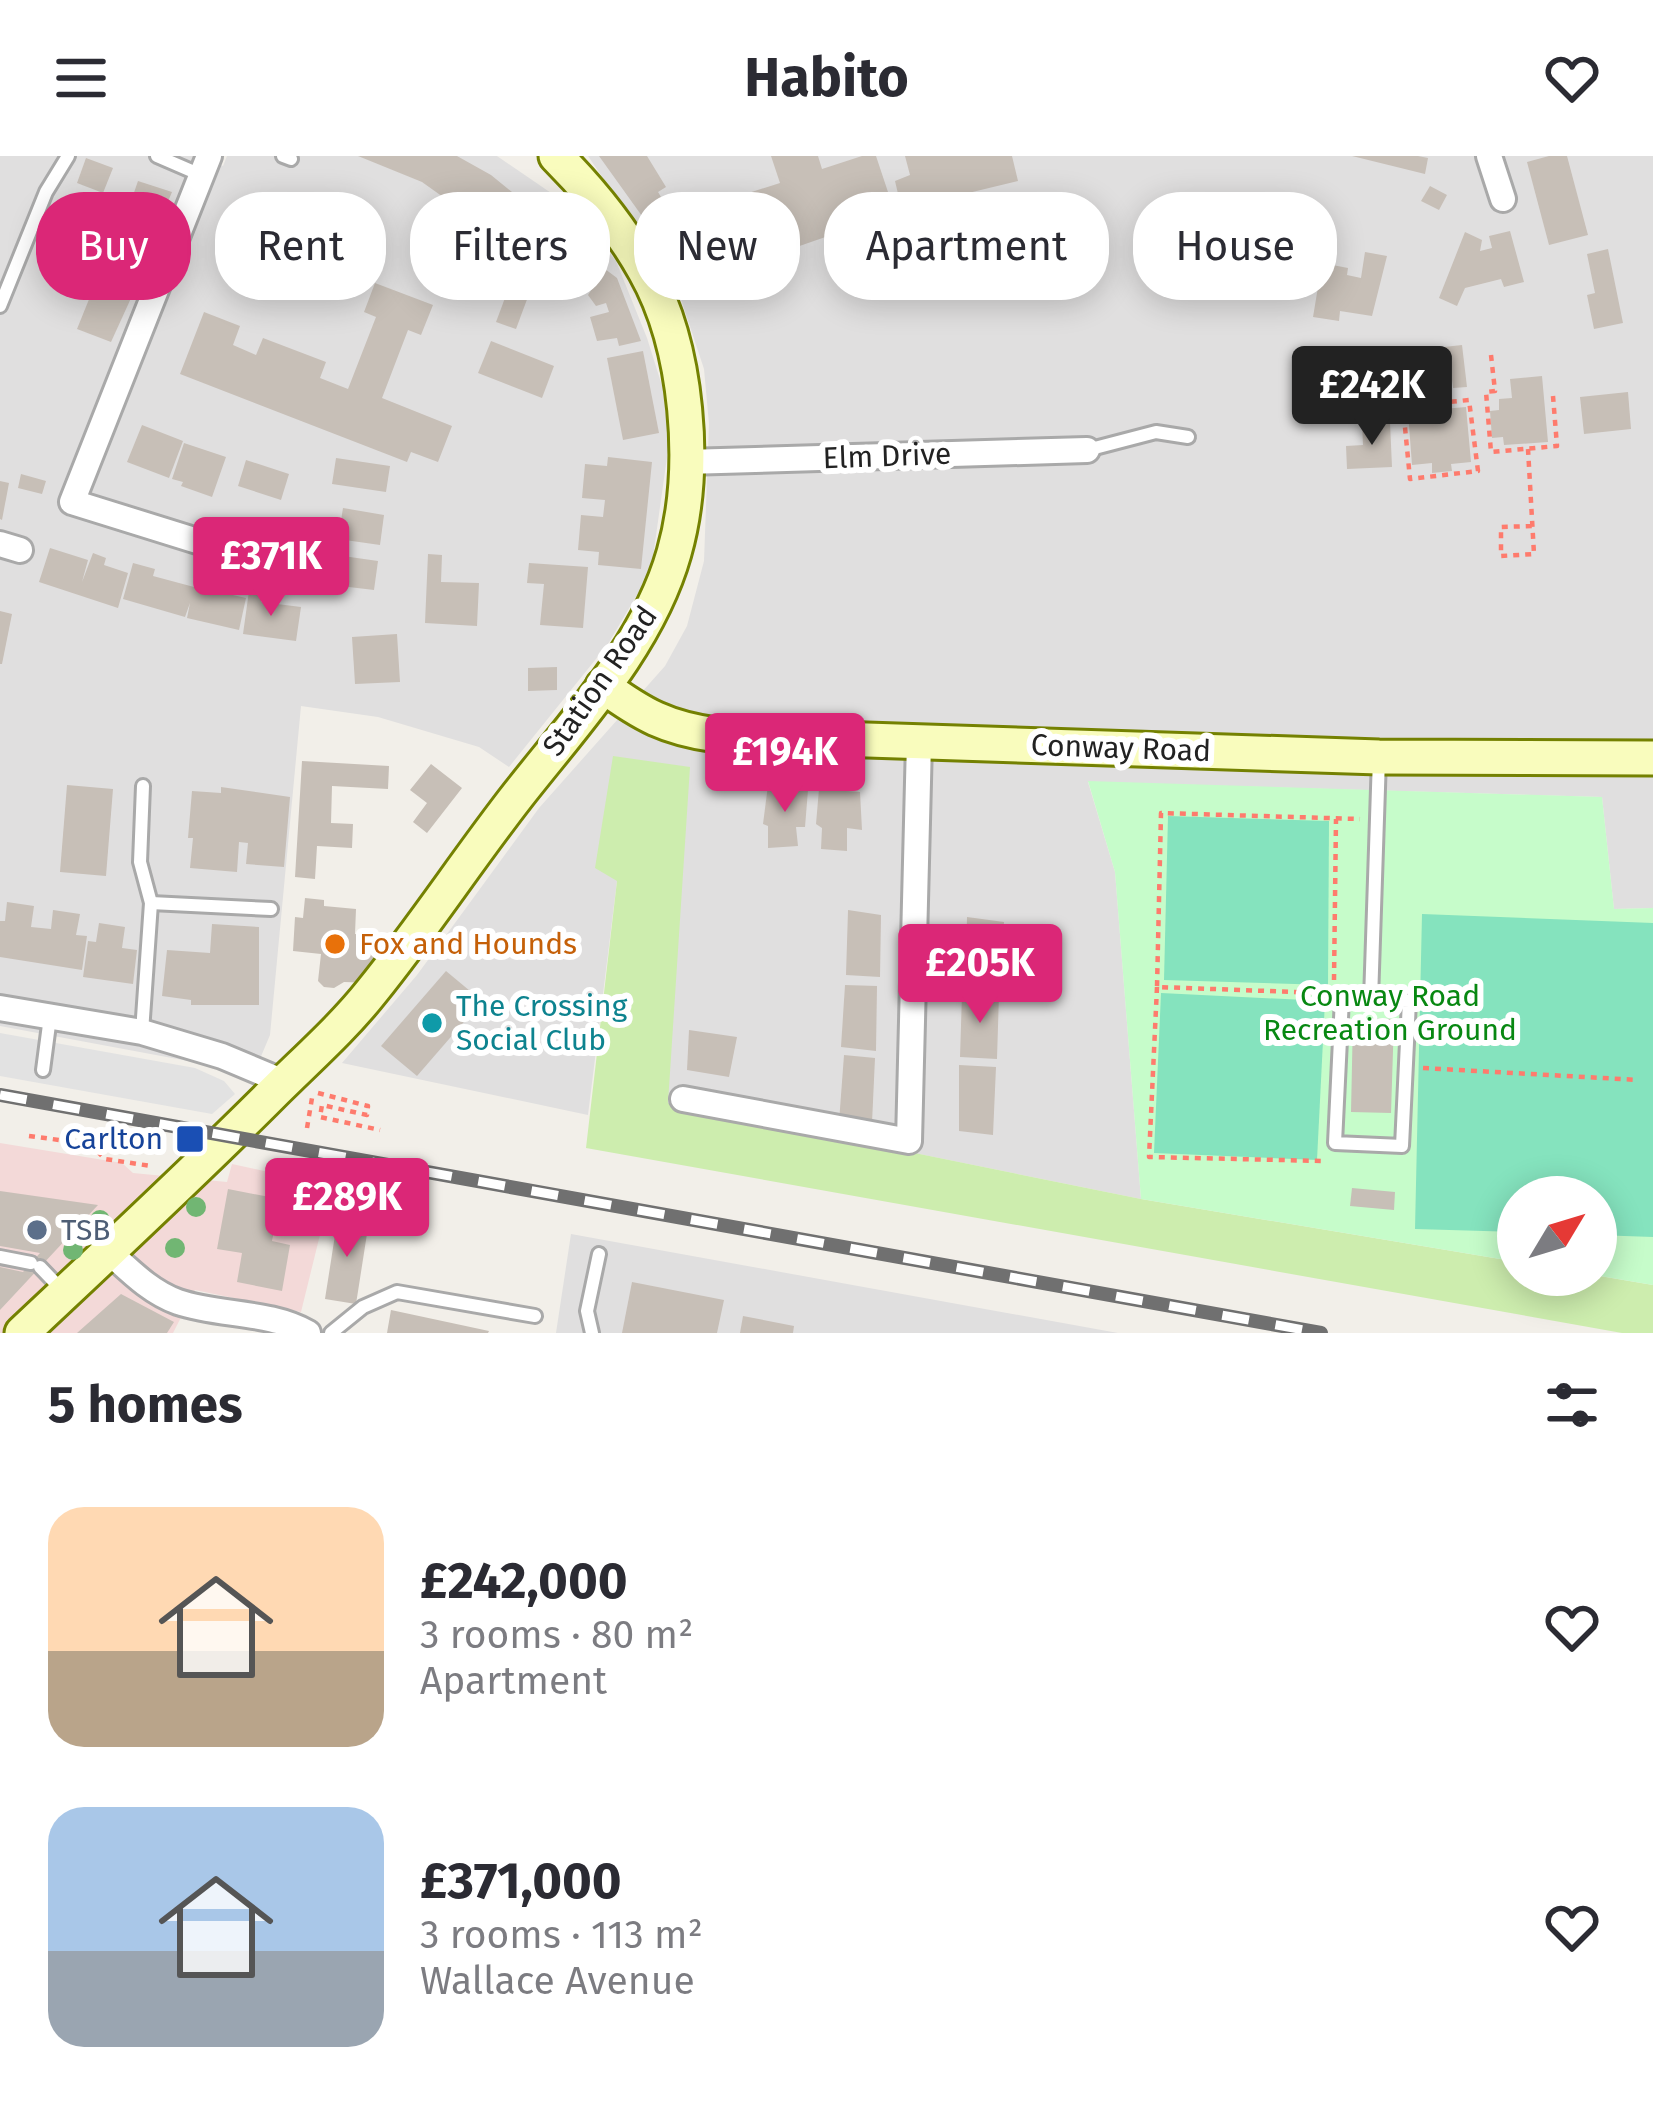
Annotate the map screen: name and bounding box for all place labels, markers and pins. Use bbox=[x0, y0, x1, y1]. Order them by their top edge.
pin: £242K bbox=[1288, 346, 1456, 448]
pin: £371K bbox=[187, 517, 355, 619]
pin: £194K bbox=[701, 713, 869, 815]
pin: £205K bbox=[896, 924, 1064, 1026]
place label: Fox and Hounds bbox=[359, 926, 577, 962]
marker: Fox and Hounds bbox=[322, 931, 348, 957]
place label: The Crossing Social Club bbox=[456, 988, 628, 1058]
marker: The Crossing Social Club bbox=[419, 1010, 445, 1036]
place label: Carlton bbox=[64, 1121, 163, 1157]
marker: Carlton bbox=[174, 1123, 206, 1155]
pin: £289K bbox=[263, 1158, 431, 1260]
place label: TSB bbox=[61, 1212, 111, 1248]
marker: TSB bbox=[24, 1217, 50, 1243]

